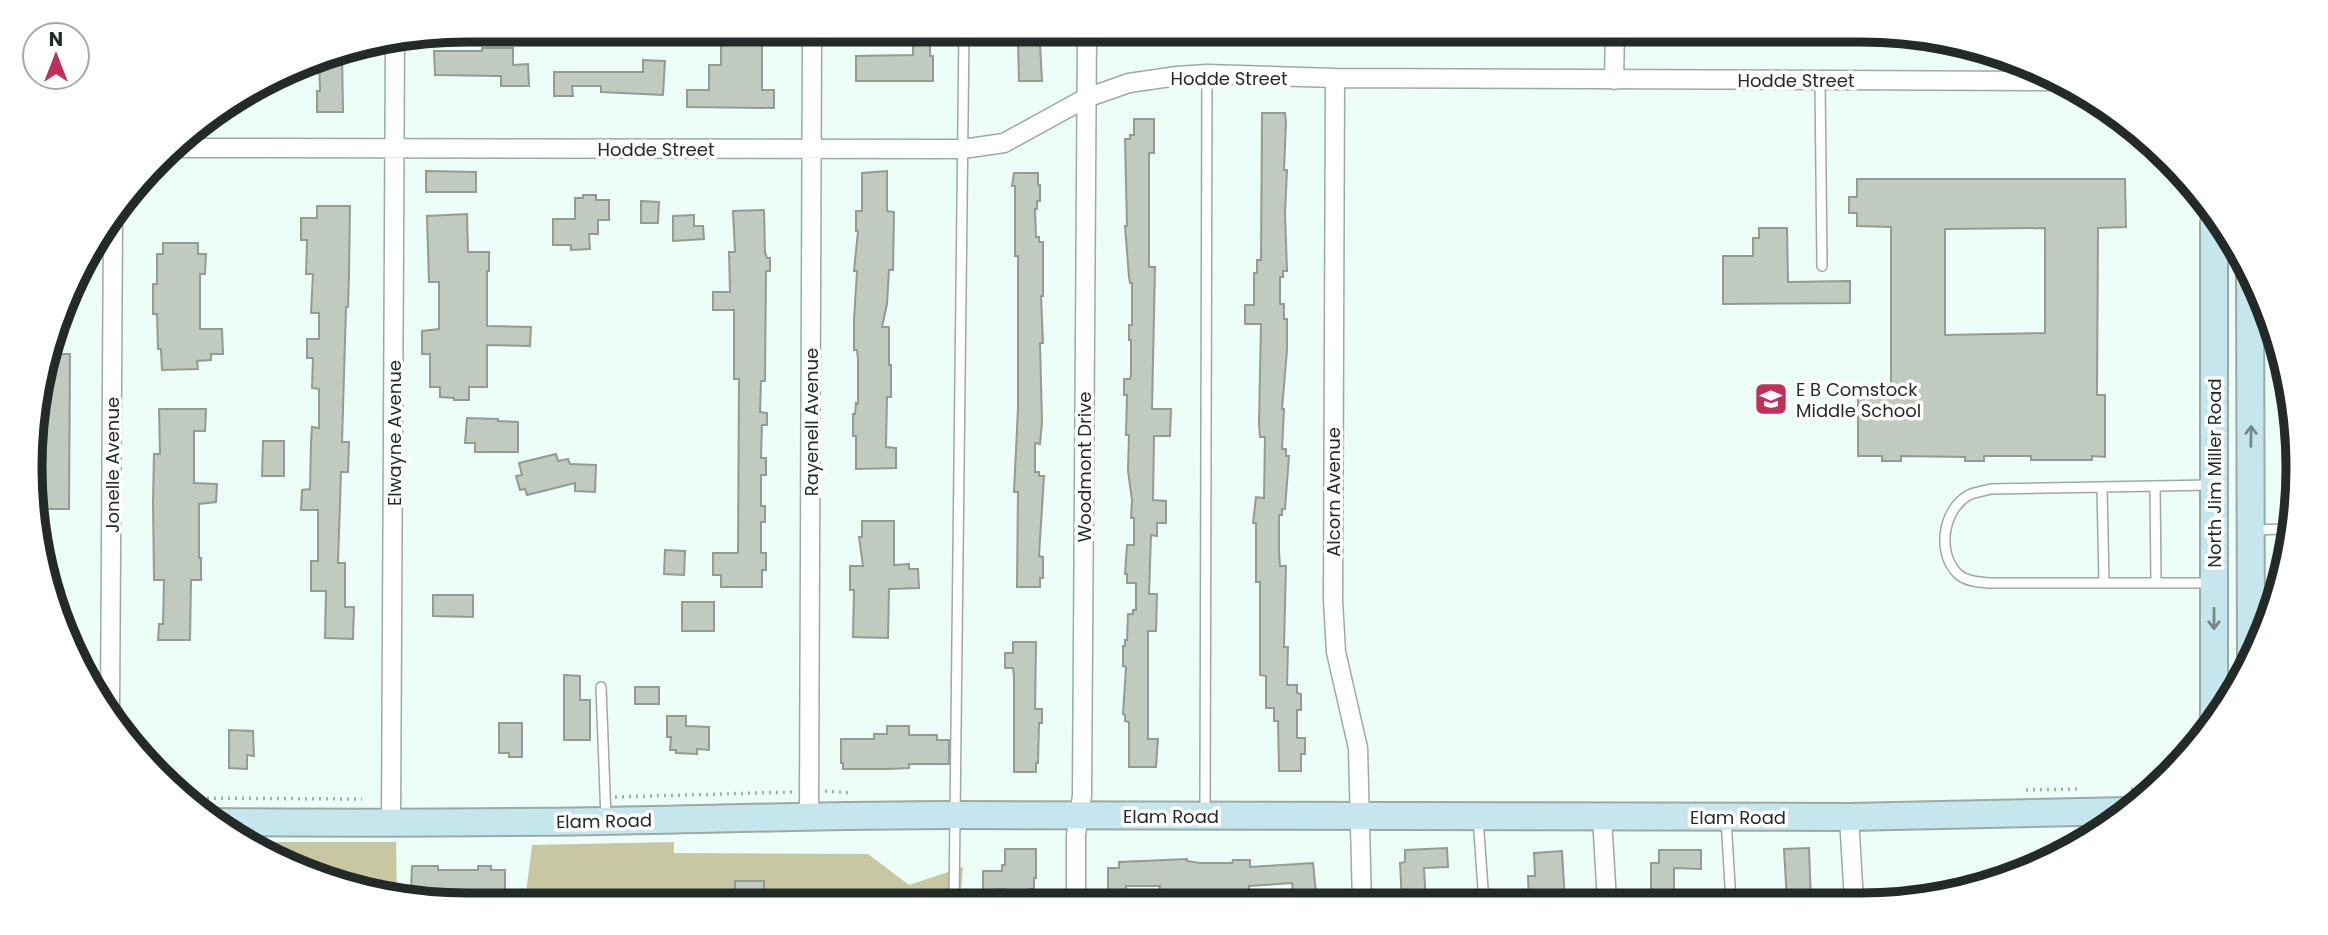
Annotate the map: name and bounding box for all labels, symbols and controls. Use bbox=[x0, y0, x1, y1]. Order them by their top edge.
north arrow bbox=[21, 21, 91, 91]
text: N bbox=[49, 26, 63, 53]
street label: Hodde Street bbox=[1171, 66, 1287, 91]
street label: Hodde Street bbox=[1738, 68, 1854, 93]
street label: Hodde Street bbox=[598, 137, 714, 162]
street label: Rayenell Avenue bbox=[799, 348, 824, 496]
street label: Elwayne Avenue bbox=[382, 360, 407, 506]
place label: E B Comstock Middle School bbox=[1796, 377, 1921, 423]
street label: North Jim Miller Road bbox=[2202, 378, 2227, 568]
school or university icon: E B Comstock Middle School bbox=[1752, 380, 1790, 418]
street label: Woodmont Drive bbox=[1072, 392, 1097, 542]
street label: Jonelle Avenue bbox=[100, 397, 125, 533]
one-way arrow bbox=[2244, 424, 2257, 447]
street label: Alcorn Avenue bbox=[1321, 427, 1346, 557]
one-way arrow bbox=[2207, 608, 2221, 631]
street label: Elam Road bbox=[1123, 804, 1219, 829]
street label: Elam Road bbox=[1690, 805, 1786, 830]
street label: Elam Road bbox=[556, 808, 652, 834]

